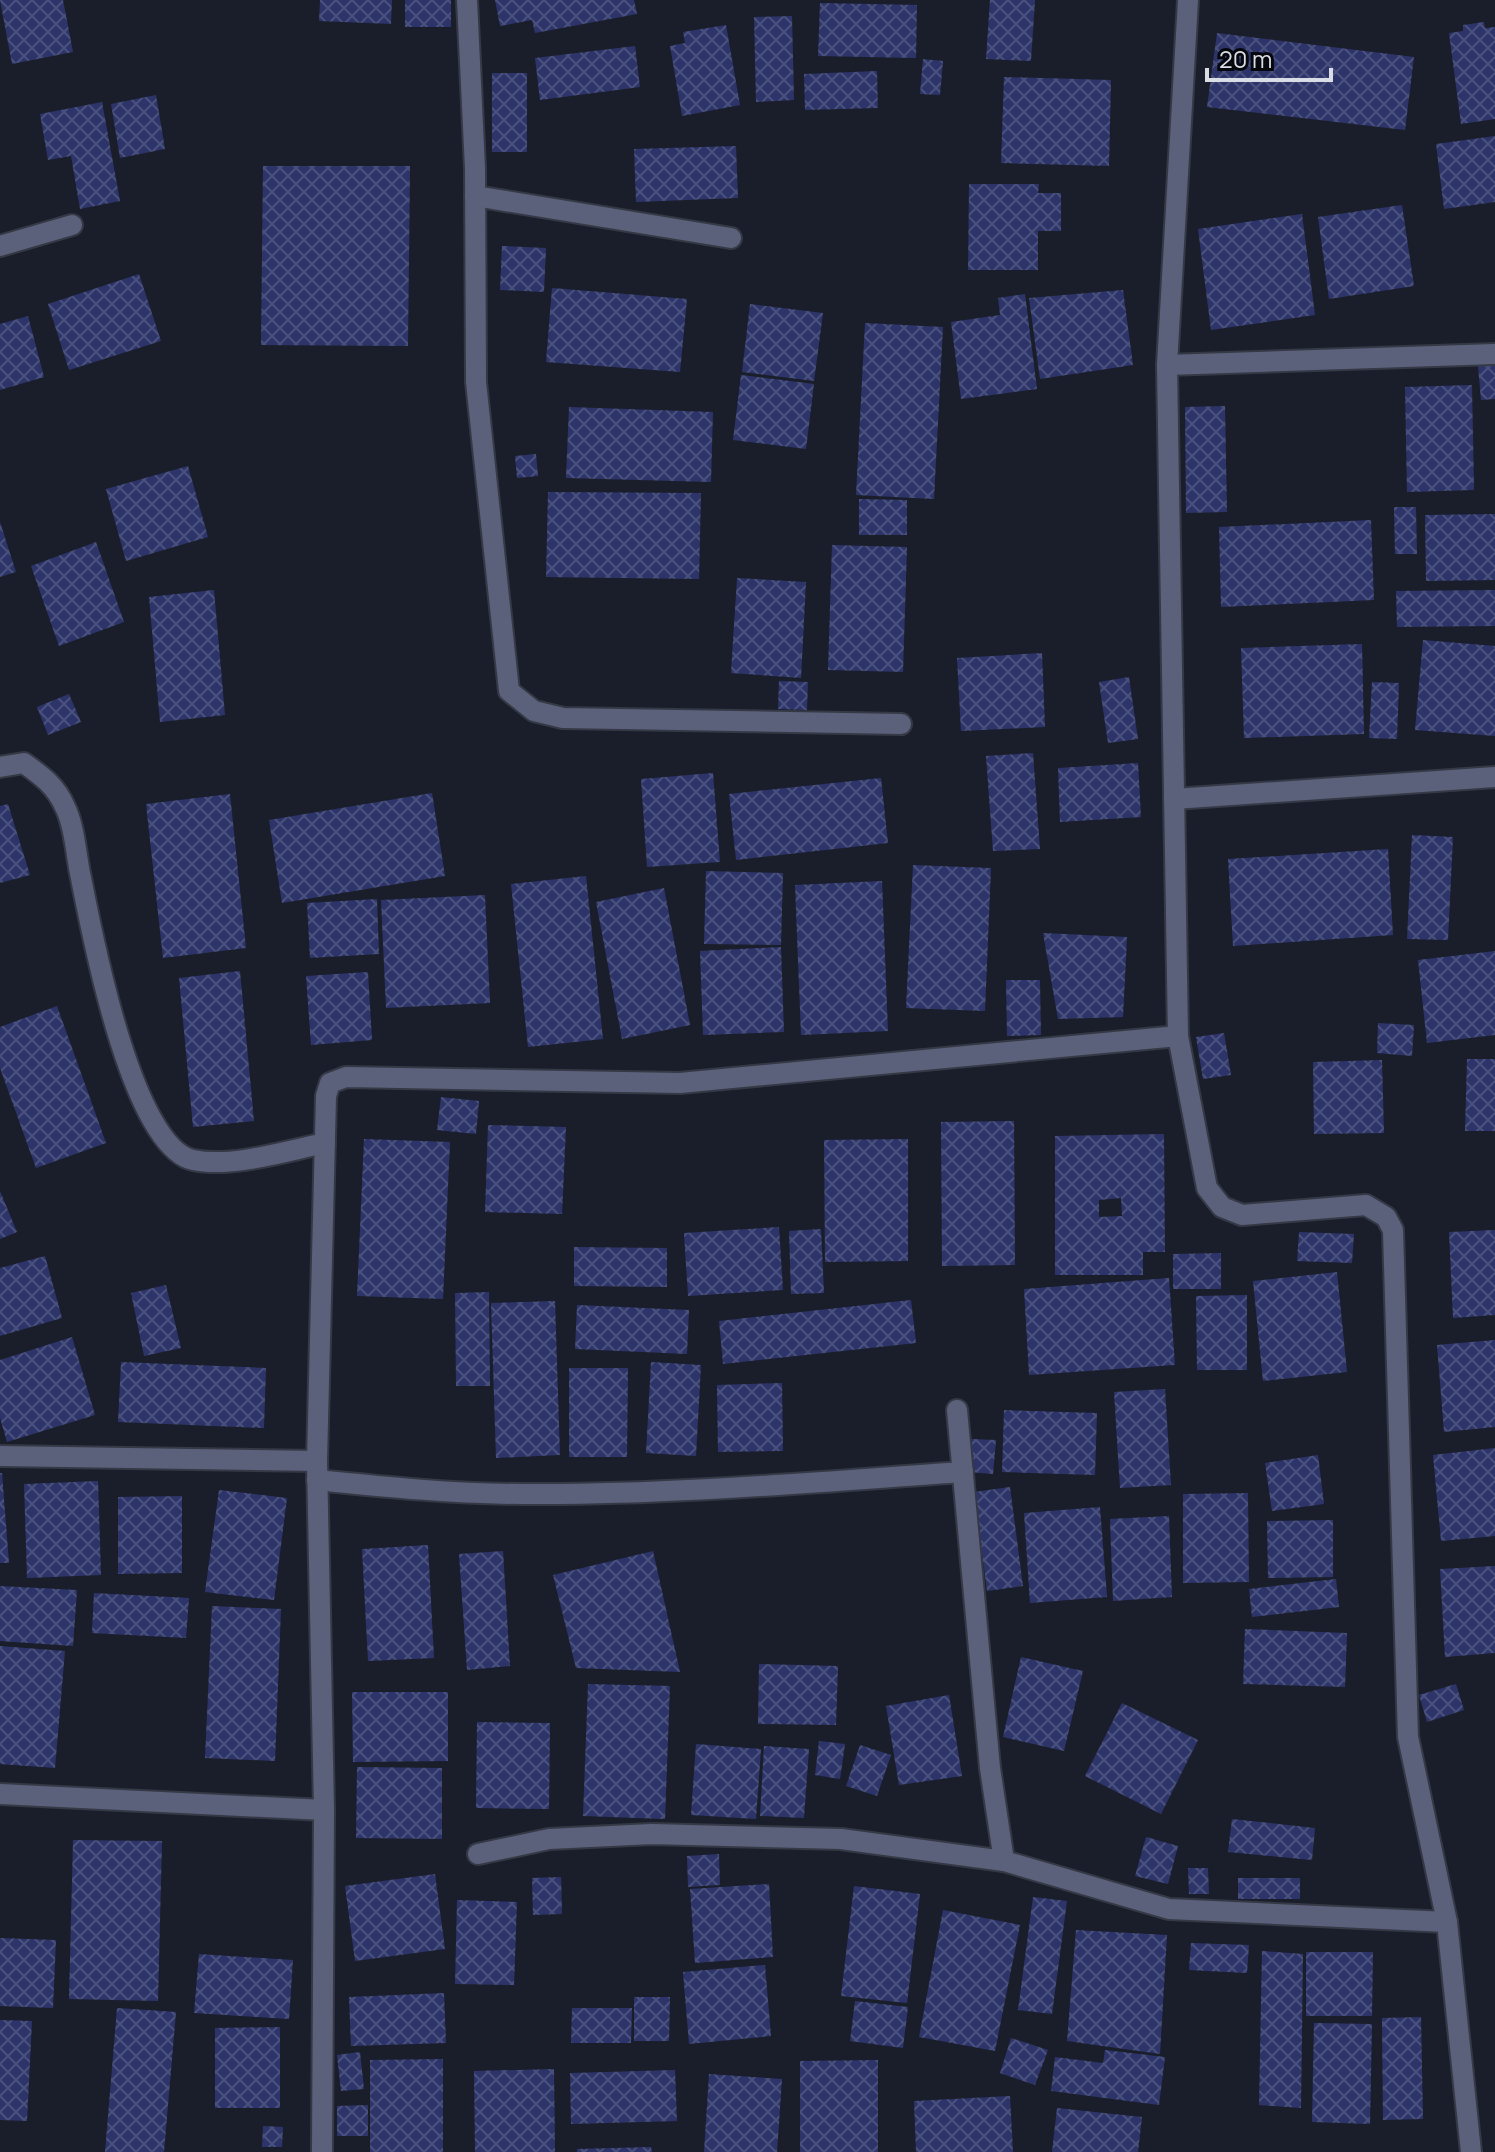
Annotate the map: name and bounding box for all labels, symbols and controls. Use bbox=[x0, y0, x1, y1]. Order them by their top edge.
scale bar bbox=[1207, 32, 1331, 82]
text: 20 m bbox=[1219, 42, 1272, 75]

